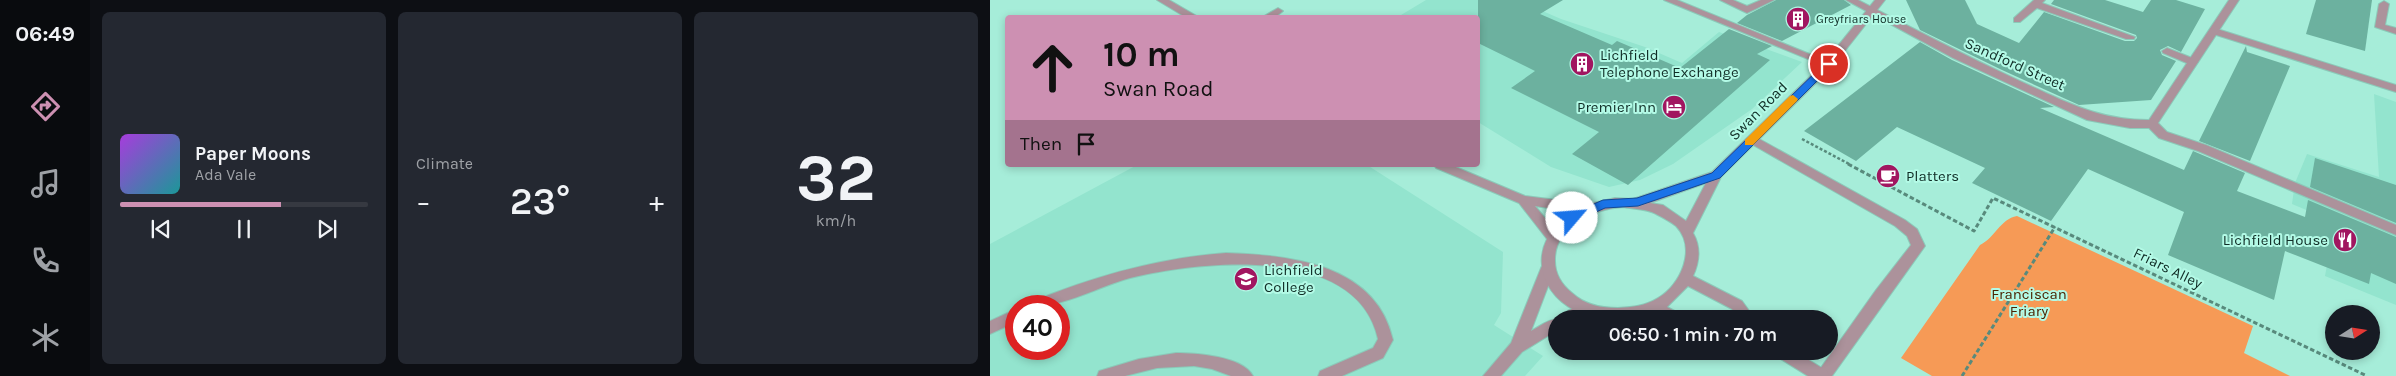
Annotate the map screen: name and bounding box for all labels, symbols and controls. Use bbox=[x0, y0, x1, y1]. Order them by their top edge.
building icon: Greyfriars House bbox=[1785, 6, 1811, 32]
place label: Greyfriars House bbox=[1816, 12, 1906, 26]
text: 06:49 bbox=[15, 21, 75, 47]
text: 10 m bbox=[1103, 34, 1180, 75]
street label: Sandford Street bbox=[1962, 34, 2068, 94]
icon: ahead bbox=[1020, 35, 1085, 100]
pin bbox=[1808, 43, 1850, 85]
place label: Lichfield Telephone Exchange bbox=[1600, 46, 1739, 81]
icon: arrive bbox=[1815, 50, 1843, 78]
building icon: Lichfield Telephone Exchange bbox=[1569, 51, 1595, 77]
text: Swan Road bbox=[1103, 76, 1214, 102]
street label: Swan Road bbox=[1725, 78, 1791, 144]
icon: directions bbox=[28, 89, 63, 124]
hotel icon: Premier Inn bbox=[1661, 94, 1687, 120]
place label: Premier Inn bbox=[1577, 98, 1656, 116]
icon: arrive bbox=[1072, 130, 1100, 158]
text: Then bbox=[1020, 133, 1062, 155]
text: 32 bbox=[796, 140, 876, 216]
text: Paper Moons bbox=[195, 143, 311, 165]
text: Climate bbox=[416, 154, 473, 173]
cafe icon: Platters bbox=[1875, 163, 1901, 189]
text: Ada Vale bbox=[195, 165, 256, 184]
icon: music bbox=[28, 166, 63, 201]
place label: Platters bbox=[1906, 167, 1959, 185]
text: 23° bbox=[510, 179, 570, 224]
text: − bbox=[416, 185, 431, 218]
text: + bbox=[649, 185, 664, 218]
position arrow bbox=[1545, 191, 1597, 243]
text: km/h bbox=[816, 211, 856, 230]
icon: previous bbox=[147, 215, 175, 243]
icon: pause bbox=[230, 215, 258, 243]
icon: next bbox=[313, 215, 341, 243]
restaurant icon: Lichfield House bbox=[2332, 227, 2358, 253]
place label: Lichfield House bbox=[2223, 231, 2328, 249]
icon: phone bbox=[28, 243, 63, 278]
street label: Friars Alley bbox=[2131, 244, 2205, 292]
place label: Lichfield College bbox=[1264, 261, 1323, 296]
school or university icon: Lichfield College bbox=[1233, 266, 1259, 292]
park label: Franciscan Friary bbox=[1991, 285, 2067, 320]
speed limit sign: 40 bbox=[1005, 295, 1070, 360]
north arrow bbox=[2325, 305, 2380, 360]
map controls bbox=[2325, 305, 2380, 360]
icon: climate bbox=[28, 320, 63, 355]
text: 06:50 · 1 min · 70 m bbox=[1609, 324, 1777, 346]

